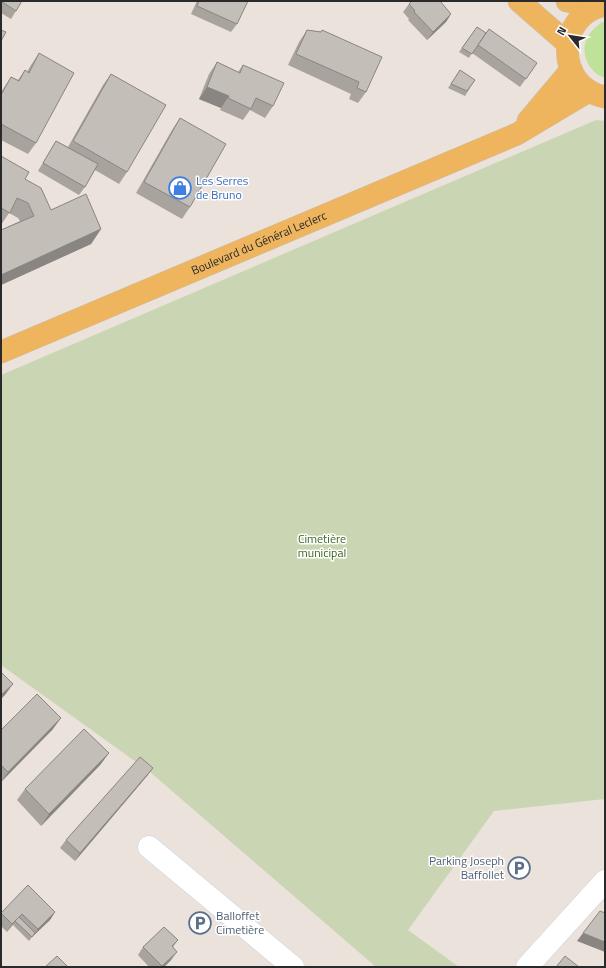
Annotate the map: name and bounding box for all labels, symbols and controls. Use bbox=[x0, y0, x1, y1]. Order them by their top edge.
north arrow bbox=[550, 16, 590, 56]
text: N bbox=[553, 24, 570, 38]
place label: Les Serres de Bruno bbox=[196, 171, 249, 204]
shop icon: Les Serres de Bruno bbox=[167, 175, 193, 201]
street label: Boulevard du Général Leclerc bbox=[188, 205, 330, 280]
park label: Cimetière municipal bbox=[298, 529, 346, 562]
place label: Parking Joseph Baffollet bbox=[429, 851, 505, 884]
parking icon: Parking Joseph Baffollet bbox=[506, 855, 532, 881]
place label: Balloffet Cimetière bbox=[216, 906, 264, 939]
parking icon: Balloffet Cimetière bbox=[187, 910, 213, 936]

